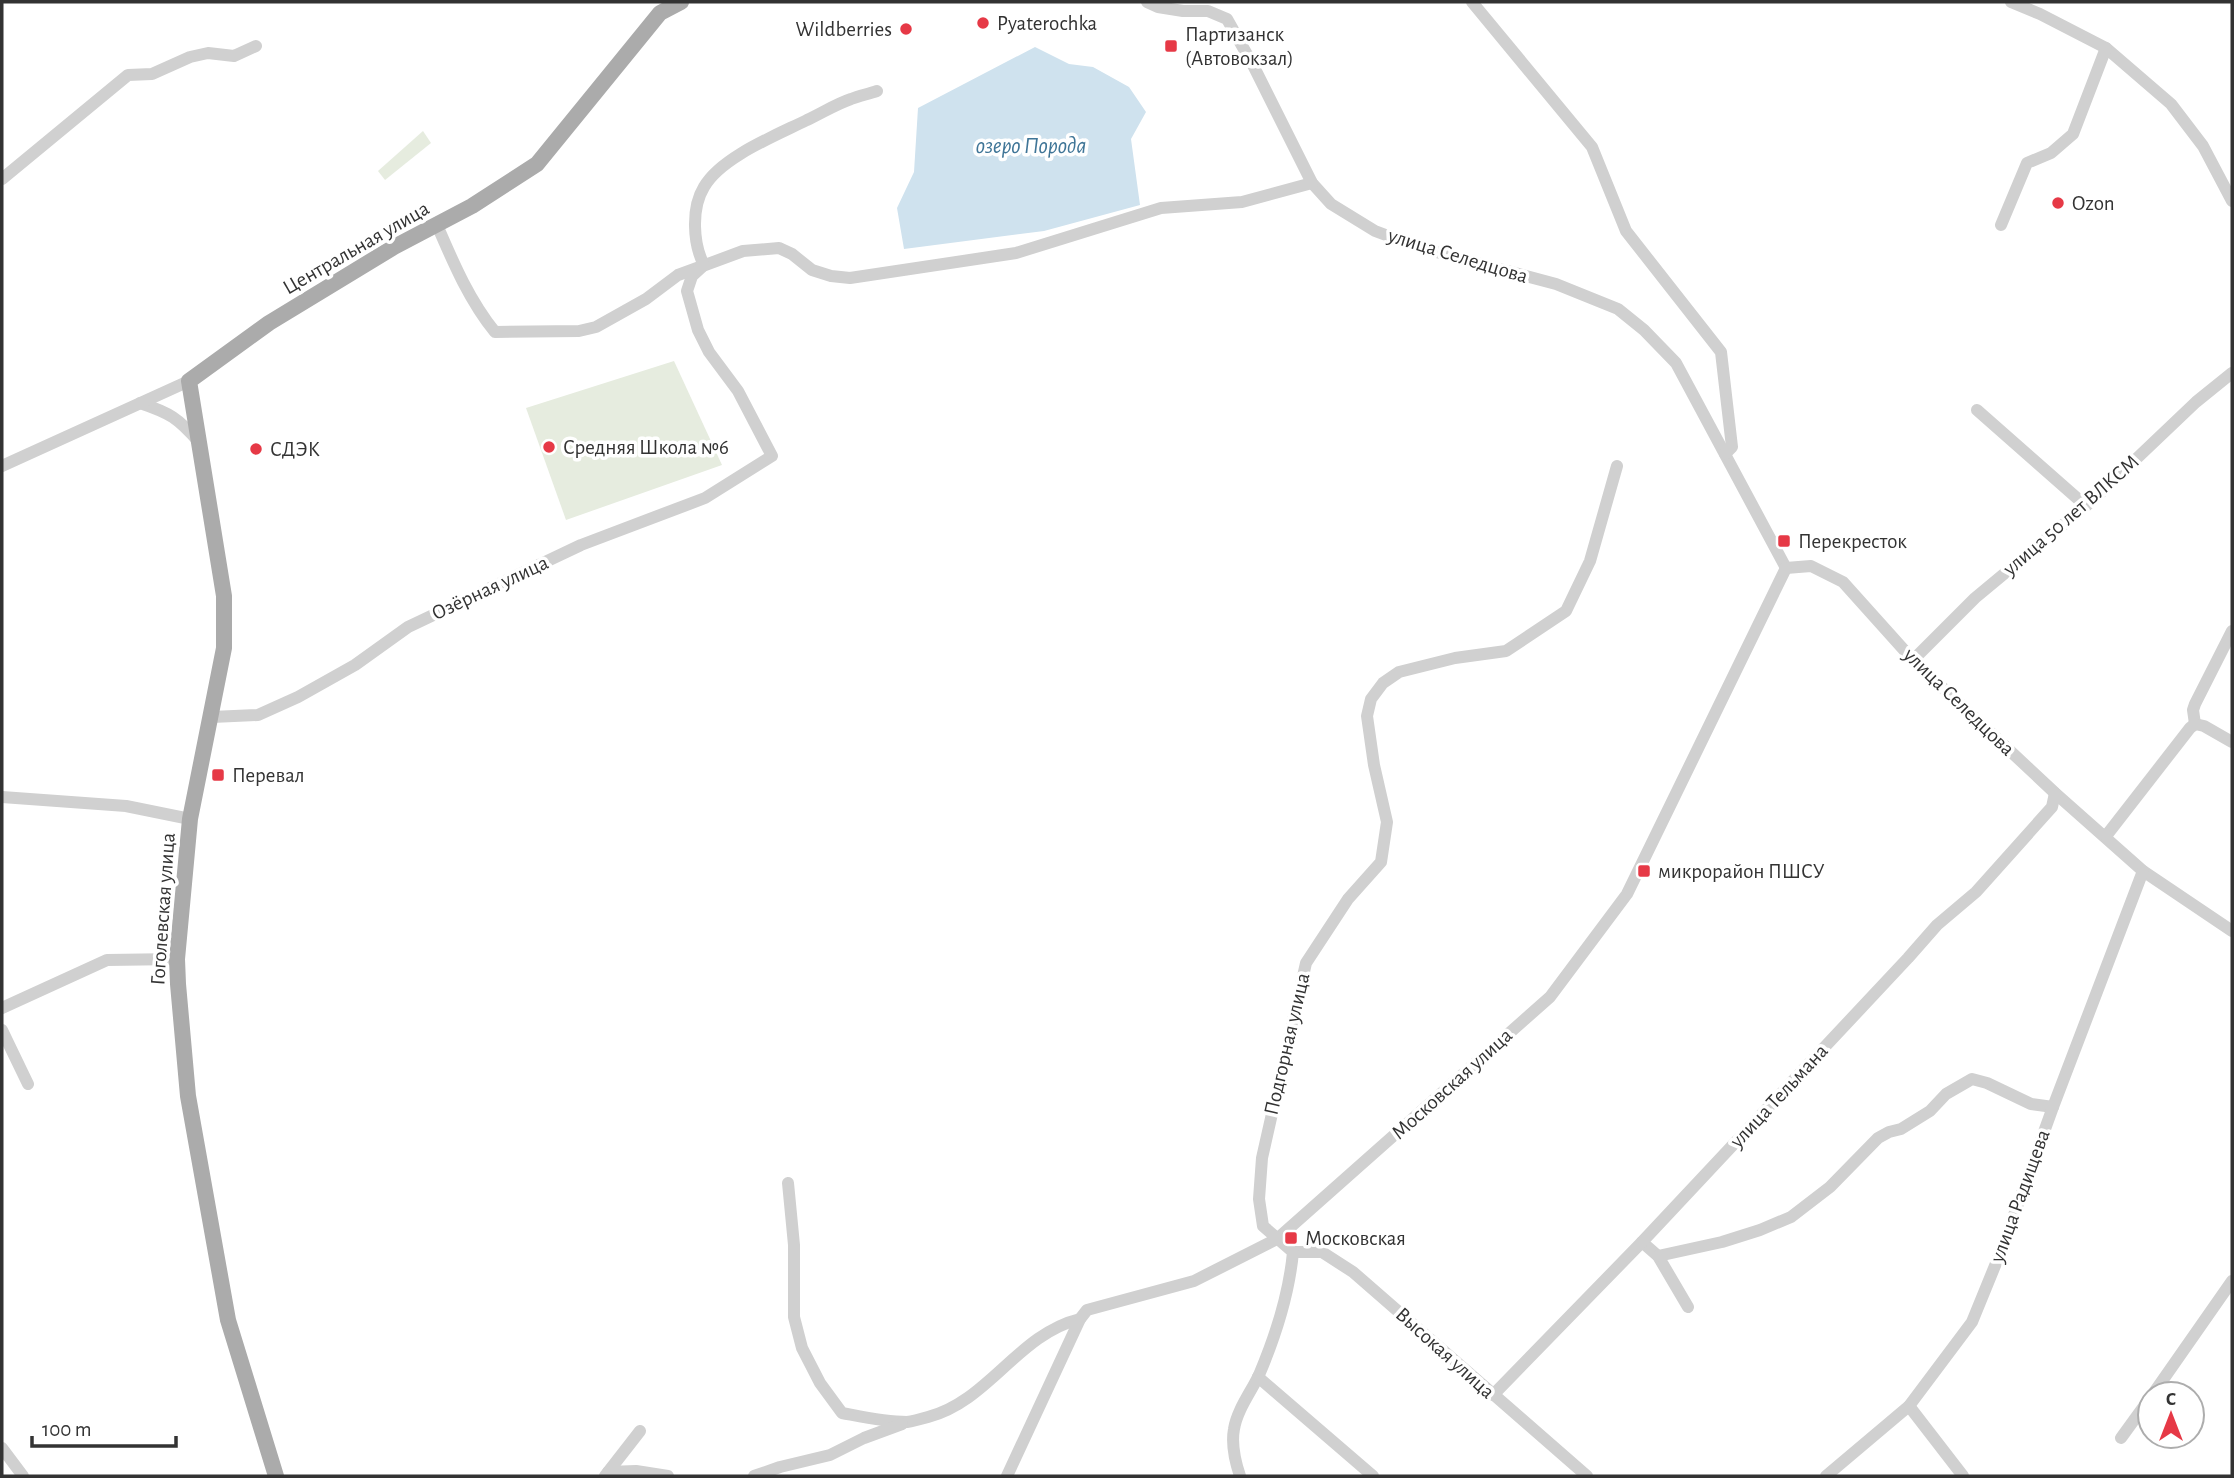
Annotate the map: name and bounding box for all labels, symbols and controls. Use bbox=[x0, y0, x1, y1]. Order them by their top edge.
place label: Pyaterochka bbox=[997, 13, 1098, 34]
marker: Pyaterochka bbox=[975, 15, 991, 31]
place label: Wildberries bbox=[796, 19, 892, 40]
marker: Wildberries bbox=[898, 21, 914, 37]
place label: Партизанск (Автовокзал) bbox=[1185, 24, 1294, 69]
marker: Партизанск (Автовокзал) bbox=[1163, 38, 1179, 54]
water label: озеро Порода bbox=[976, 135, 1086, 158]
place label: Ozon bbox=[2072, 193, 2115, 214]
marker: Ozon bbox=[2050, 195, 2066, 211]
street label: Центральная улица bbox=[279, 197, 433, 298]
street label: улица Селедцова bbox=[1385, 224, 1531, 287]
place label: Средняя Школа №6 bbox=[563, 437, 729, 458]
place label: СДЭК bbox=[270, 439, 320, 460]
marker: Средняя Школа №6 bbox=[541, 439, 557, 455]
marker: СДЭК bbox=[248, 441, 264, 457]
street label: улица 50 лет ВЛКСМ bbox=[1998, 451, 2143, 580]
place label: Перекресток bbox=[1798, 531, 1907, 552]
marker: Перекресток bbox=[1776, 533, 1792, 549]
street label: Озёрная улица bbox=[428, 552, 552, 624]
street label: улица Селедцова bbox=[1899, 643, 2019, 760]
place label: Перевал bbox=[232, 765, 305, 786]
marker: Перевал bbox=[210, 767, 226, 783]
street label: Гоголевская улица bbox=[147, 832, 179, 986]
place label: микрорайон ПШСУ bbox=[1658, 861, 1825, 882]
marker: микрорайон ПШСУ bbox=[1636, 863, 1652, 879]
street label: Подгорная улица bbox=[1260, 971, 1314, 1117]
street label: Московская улица bbox=[1388, 1024, 1517, 1143]
street label: улица Тельмана bbox=[1725, 1040, 1832, 1153]
street label: улица Радищева bbox=[1986, 1126, 2054, 1266]
place label: Московская bbox=[1305, 1228, 1406, 1249]
marker: Московская bbox=[1283, 1230, 1299, 1246]
street label: Высокая улица bbox=[1392, 1303, 1499, 1403]
north arrow bbox=[2136, 1380, 2206, 1450]
text: С bbox=[2166, 1390, 2176, 1409]
scale bar bbox=[32, 1404, 175, 1448]
text: 100 m bbox=[42, 1419, 92, 1440]

